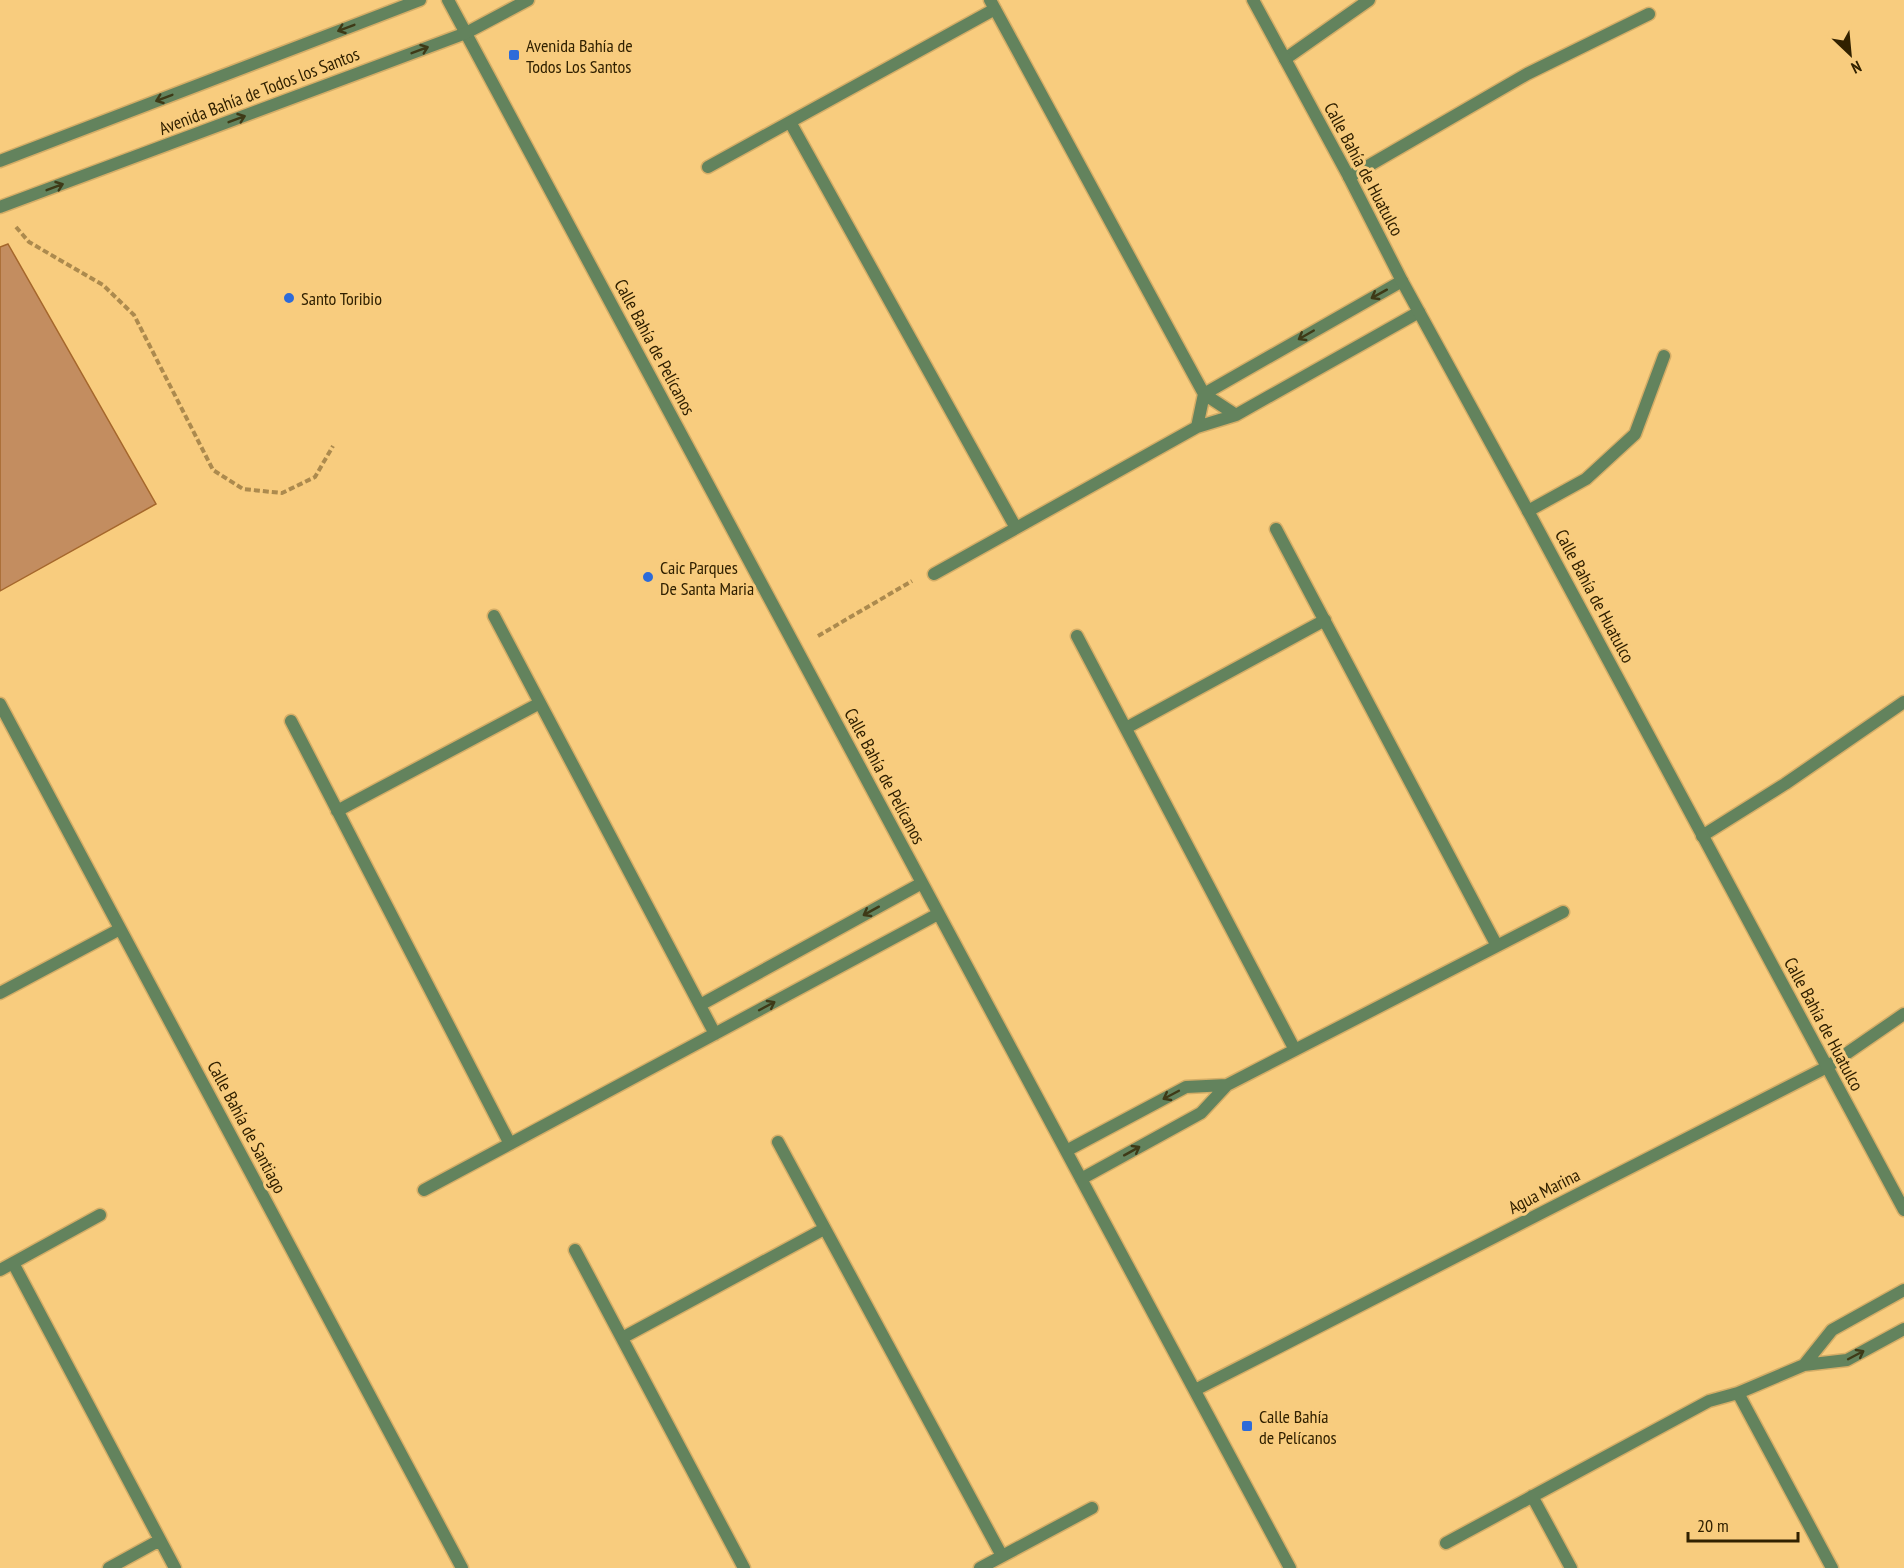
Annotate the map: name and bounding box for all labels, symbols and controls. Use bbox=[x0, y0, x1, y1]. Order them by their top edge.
one-way arrow bbox=[337, 24, 356, 35]
north arrow bbox=[1820, 24, 1880, 84]
place label: Avenida Bahía de Todos Los Santos bbox=[526, 34, 633, 78]
street label: Avenida Bahía de Todos los Santos bbox=[156, 42, 362, 140]
one-way arrow bbox=[410, 44, 429, 55]
marker: Avenida Bahía de Todos Los Santos bbox=[507, 48, 521, 62]
text: N bbox=[1848, 57, 1865, 78]
one-way arrow bbox=[155, 93, 174, 104]
street label: Calle Bahía de Huatulco bbox=[1319, 98, 1409, 240]
one-way arrow bbox=[228, 112, 246, 123]
one-way arrow bbox=[45, 181, 64, 192]
street label: Calle Bahía de Pelícanos bbox=[609, 275, 701, 419]
place label: Santo Toribio bbox=[301, 287, 382, 310]
one-way arrow bbox=[1371, 288, 1388, 300]
marker: Santo Toribio bbox=[282, 291, 296, 305]
one-way arrow bbox=[1298, 329, 1315, 341]
street label: Calle Bahía de Huatulco bbox=[1550, 525, 1640, 667]
place label: Caic Parques De Santa Maria bbox=[660, 556, 754, 600]
marker: Caic Parques De Santa Maria bbox=[641, 570, 655, 584]
street label: Calle Bahía de Pelícanos bbox=[839, 704, 931, 848]
one-way arrow bbox=[863, 905, 880, 917]
street label: Calle Bahía de Huatulco bbox=[1779, 953, 1869, 1095]
one-way arrow bbox=[758, 1000, 775, 1012]
street label: Calle Bahía de Santiago bbox=[202, 1057, 292, 1197]
one-way arrow bbox=[1162, 1090, 1180, 1101]
one-way arrow bbox=[1123, 1145, 1141, 1156]
street label: Agua Marina bbox=[1504, 1163, 1584, 1219]
one-way arrow bbox=[1847, 1349, 1864, 1361]
place label: Calle Bahía de Pelícanos bbox=[1259, 1405, 1337, 1449]
marker: Calle Bahía de Pelícanos bbox=[1240, 1419, 1254, 1433]
scale bar bbox=[1688, 1505, 1798, 1543]
text: 20 m bbox=[1697, 1514, 1729, 1537]

